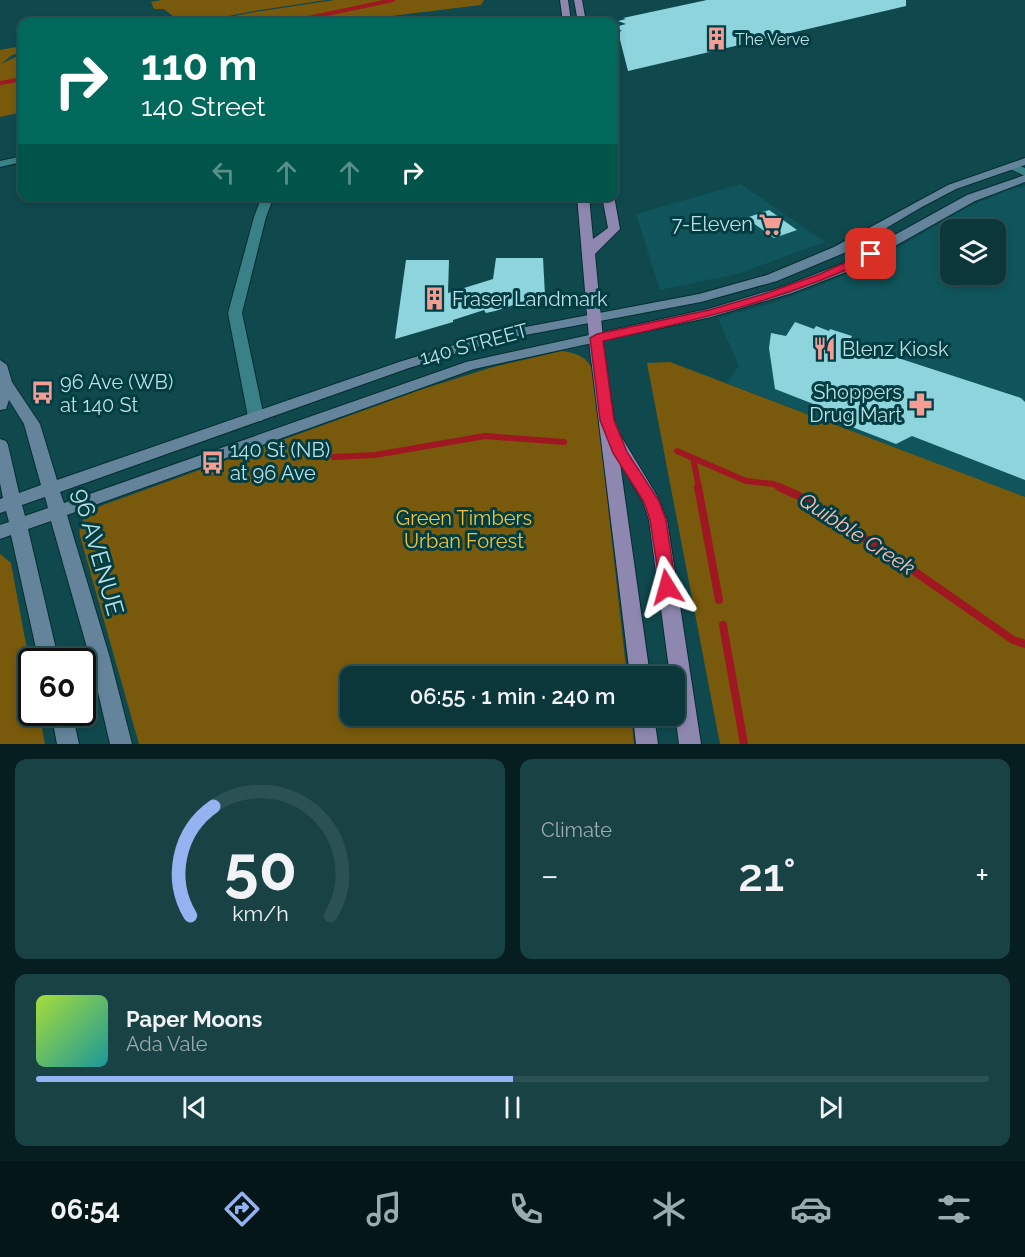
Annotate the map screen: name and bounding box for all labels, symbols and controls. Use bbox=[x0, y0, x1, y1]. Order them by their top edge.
building icon: The Verve bbox=[704, 26, 730, 52]
place label: The Verve bbox=[735, 30, 809, 49]
text: 110 m bbox=[141, 41, 257, 90]
icon: right bbox=[42, 42, 120, 120]
text: 140 Street bbox=[141, 91, 266, 122]
icon: left bbox=[207, 156, 240, 189]
icon: ahead bbox=[270, 156, 303, 189]
icon: ahead bbox=[333, 156, 366, 189]
icon: right bbox=[396, 156, 429, 189]
supermarket icon: 7-Eleven bbox=[758, 211, 784, 237]
place label: 7-Eleven bbox=[672, 212, 753, 236]
map controls bbox=[940, 219, 1006, 285]
button: layers bbox=[940, 219, 1006, 285]
pin bbox=[845, 228, 896, 279]
icon: arrive bbox=[854, 237, 887, 270]
building icon: Fraser Landmark bbox=[421, 286, 447, 312]
place label: Fraser Landmark bbox=[452, 287, 608, 311]
street label: 140 STREET bbox=[417, 318, 531, 370]
restaurant icon: Blenz Kiosk bbox=[811, 336, 837, 362]
place label: Blenz Kiosk bbox=[842, 337, 949, 361]
place label: 96 Ave (WB) at 140 St bbox=[60, 370, 173, 417]
bus stop icon: 96 Ave (WB) at 140 St bbox=[29, 380, 55, 406]
place label: Shoppers Drug Mart bbox=[809, 380, 902, 427]
pharmacy icon: Shoppers Drug Mart bbox=[907, 391, 933, 417]
place label: 140 St (NB) at 96 Ave bbox=[230, 438, 330, 485]
bus stop icon: 140 St (NB) at 96 Ave bbox=[199, 449, 225, 475]
street label: 96 AVENUE bbox=[67, 485, 130, 619]
water label: Quibble Creek bbox=[795, 487, 920, 580]
park label: Green Timbers Urban Forest bbox=[396, 506, 532, 553]
position arrow bbox=[635, 555, 699, 619]
speed limit sign: 60 bbox=[18, 648, 96, 726]
text: 06:55 · 1 min · 240 m bbox=[410, 683, 615, 709]
text: Climate bbox=[541, 818, 612, 842]
text: 50 bbox=[224, 831, 296, 905]
text: 21° bbox=[738, 849, 796, 902]
text: − bbox=[541, 856, 559, 895]
text: + bbox=[975, 856, 989, 895]
text: km/h bbox=[232, 901, 288, 926]
text: Paper Moons bbox=[126, 1006, 262, 1032]
text: Ada Vale bbox=[126, 1032, 208, 1056]
icon: previous bbox=[178, 1091, 211, 1124]
icon: pause bbox=[496, 1091, 529, 1124]
icon: next bbox=[814, 1091, 847, 1124]
icon: directions bbox=[221, 1188, 263, 1230]
icon: music bbox=[363, 1188, 405, 1230]
icon: phone bbox=[505, 1188, 547, 1230]
icon: climate bbox=[648, 1188, 690, 1230]
icon: car bbox=[790, 1188, 832, 1230]
icon: filters bbox=[933, 1188, 975, 1230]
text: 06:54 bbox=[50, 1194, 120, 1225]

